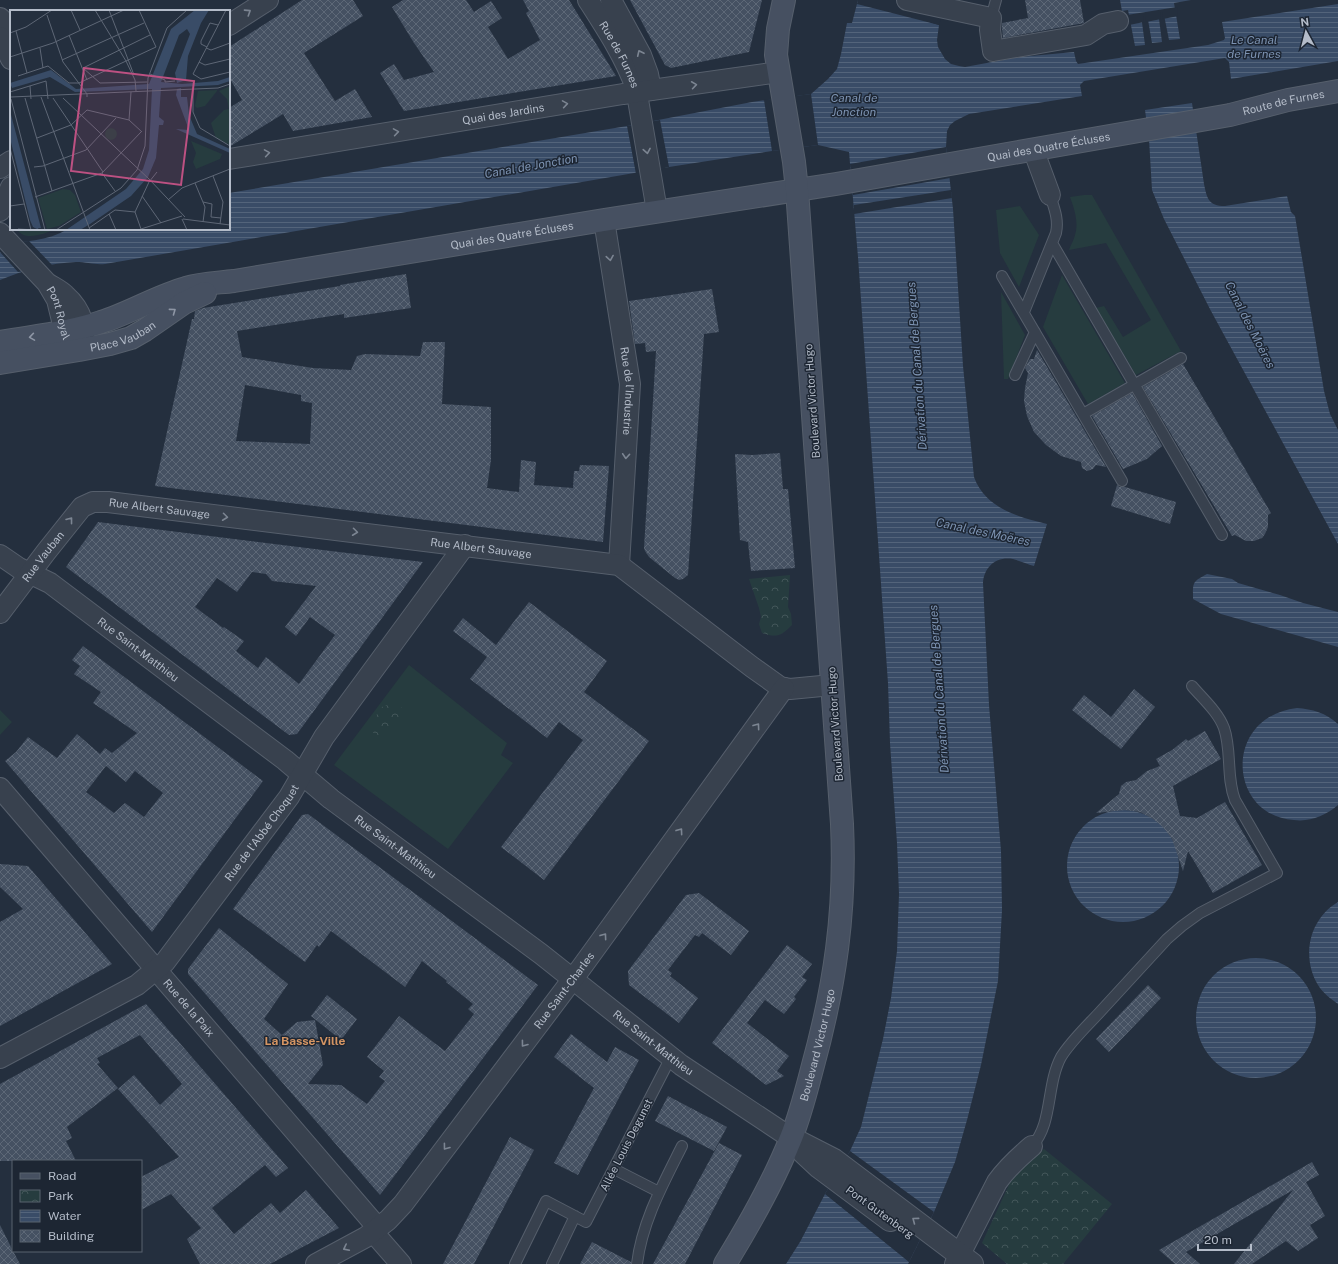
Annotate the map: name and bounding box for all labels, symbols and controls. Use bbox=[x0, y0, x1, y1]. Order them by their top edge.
inset map bbox=[10, 10, 230, 230]
one-way arrow bbox=[244, 10, 251, 17]
north arrow bbox=[1286, 12, 1326, 52]
text: N bbox=[1300, 16, 1310, 29]
street label: Rue de Furnes bbox=[597, 19, 642, 90]
water label: Le Canal de Furnes bbox=[1227, 33, 1281, 61]
one-way arrow bbox=[637, 50, 645, 58]
one-way arrow bbox=[691, 81, 697, 90]
street label: Route de Furnes bbox=[1241, 88, 1326, 118]
water label: Canal de Jonction bbox=[830, 91, 878, 119]
one-way arrow bbox=[562, 100, 569, 109]
street label: Quai des Jardins bbox=[461, 101, 546, 126]
one-way arrow bbox=[393, 128, 399, 137]
street label: Quai des Quatre Écluses bbox=[986, 130, 1111, 163]
one-way arrow bbox=[642, 148, 651, 154]
one-way arrow bbox=[264, 149, 271, 158]
water label: Canal de Jonction bbox=[483, 151, 579, 181]
street label: Quai des Quatre Écluses bbox=[450, 219, 575, 251]
one-way arrow bbox=[606, 255, 614, 261]
water label: Canal des Moëres bbox=[1222, 279, 1278, 371]
water label: Dérivation du Canal de Bergues bbox=[904, 281, 930, 451]
street label: Pont Royal bbox=[44, 284, 72, 342]
one-way arrow bbox=[168, 309, 175, 316]
street label: Place Vauban bbox=[89, 319, 158, 354]
one-way arrow bbox=[29, 332, 35, 340]
street label: Boulevard Victor Hugo bbox=[802, 343, 822, 459]
street label: Rue de l'Industrie bbox=[618, 346, 636, 436]
one-way arrow bbox=[621, 453, 630, 459]
street label: Rue Albert Sauvage bbox=[108, 496, 211, 521]
one-way arrow bbox=[222, 512, 228, 521]
water label: Canal des Moëres bbox=[935, 515, 1031, 549]
one-way arrow bbox=[66, 518, 73, 525]
one-way arrow bbox=[351, 527, 358, 536]
street label: Rue Vauban bbox=[20, 529, 66, 584]
street label: Rue Albert Sauvage bbox=[430, 536, 532, 560]
water label: Dérivation du Canal de Bergues bbox=[926, 604, 952, 774]
street label: Rue Saint-Matthieu bbox=[95, 615, 181, 684]
street label: Boulevard Victor Hugo bbox=[825, 666, 845, 782]
one-way arrow bbox=[752, 723, 759, 730]
street label: Rue de l'Abbé Choquet bbox=[222, 782, 301, 883]
street label: Rue Saint-Matthieu bbox=[352, 812, 439, 881]
one-way arrow bbox=[675, 828, 683, 835]
one-way arrow bbox=[599, 934, 606, 941]
street label: Rue Saint-Charles bbox=[531, 950, 597, 1031]
street label: Rue de la Paix bbox=[161, 977, 217, 1039]
street label: Boulevard Victor Hugo bbox=[798, 988, 837, 1103]
street label: Rue Saint-Matthieu bbox=[611, 1008, 696, 1078]
district label: La Basse-Ville bbox=[265, 1034, 345, 1048]
one-way arrow bbox=[522, 1039, 529, 1046]
street label: Allée Louis Degunst bbox=[598, 1097, 654, 1193]
one-way arrow bbox=[443, 1143, 450, 1150]
legend bbox=[12, 1160, 142, 1252]
text: Road bbox=[48, 1169, 76, 1183]
street label: Pont Gutenberg bbox=[844, 1183, 916, 1241]
text: Park bbox=[48, 1189, 74, 1203]
text: Water bbox=[48, 1209, 82, 1223]
one-way arrow bbox=[913, 1218, 920, 1225]
scale bar bbox=[1198, 1226, 1251, 1252]
text: Building bbox=[48, 1229, 94, 1243]
text: 20 m bbox=[1204, 1233, 1232, 1247]
one-way arrow bbox=[342, 1244, 350, 1251]

